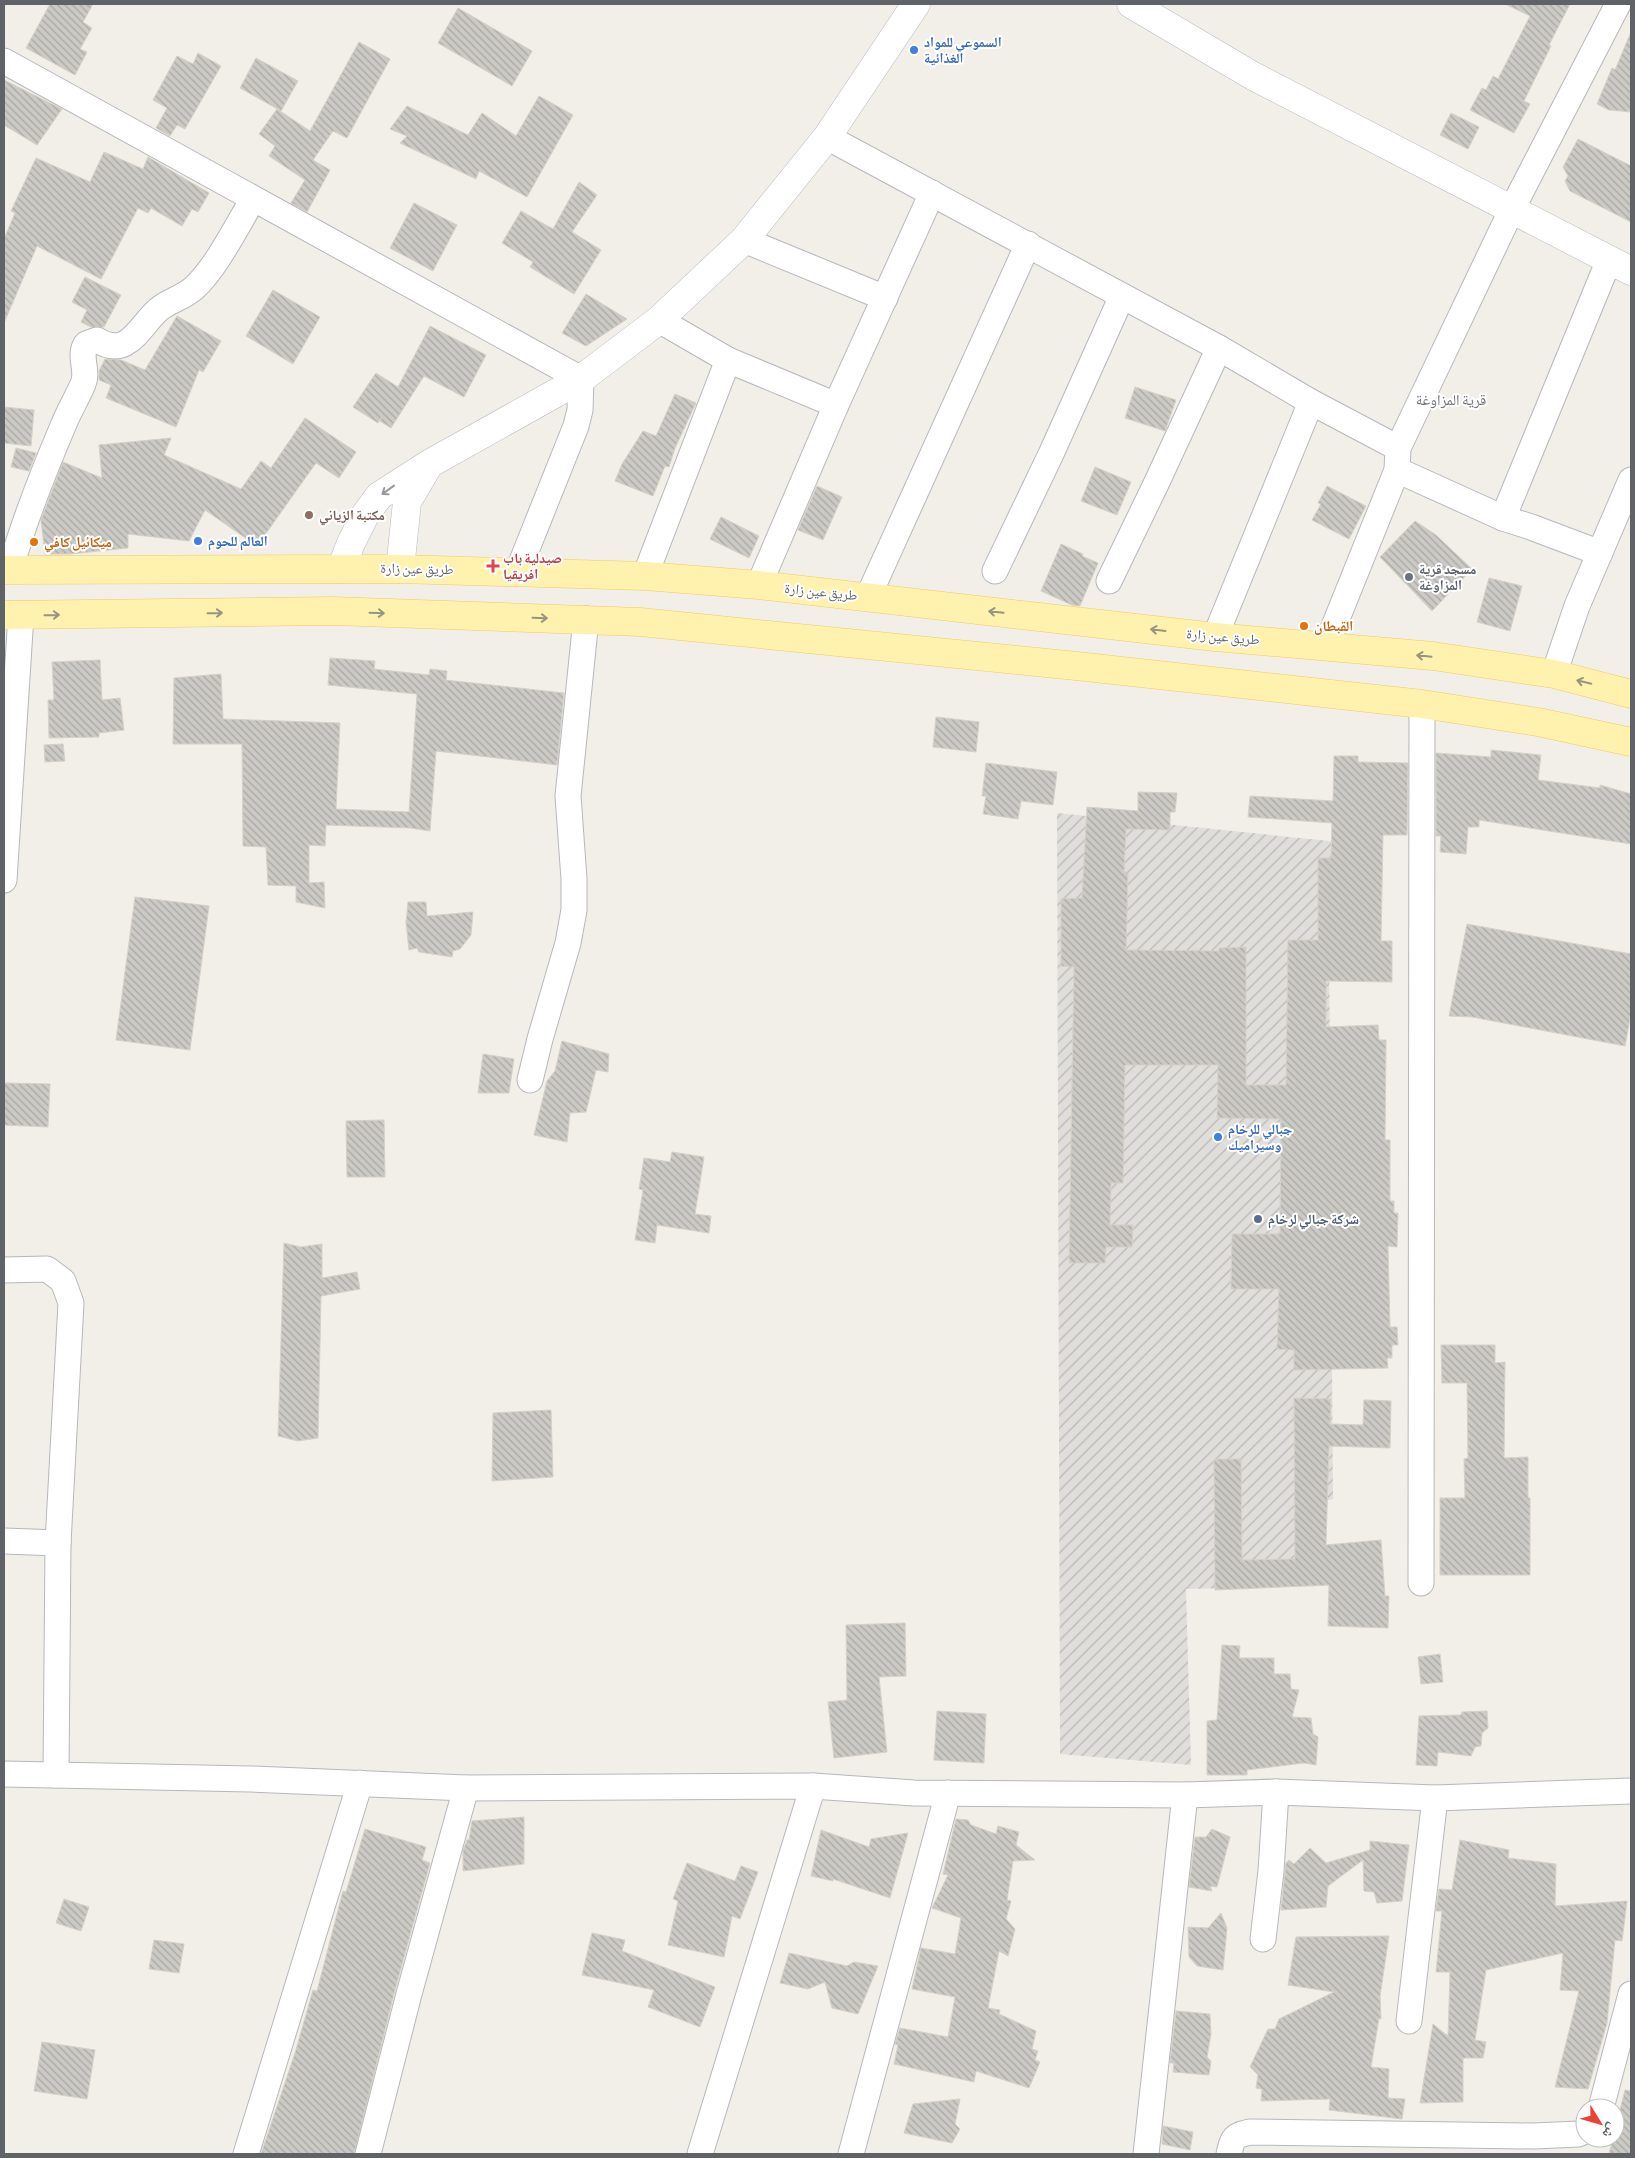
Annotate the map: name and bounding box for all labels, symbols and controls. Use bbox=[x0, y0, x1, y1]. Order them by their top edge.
place label: السموعي للمواد الغذائية bbox=[924, 34, 1002, 67]
marker: السموعي للمواد الغذائية bbox=[908, 44, 920, 56]
district label: قرية المزاوغة bbox=[1416, 391, 1486, 410]
one-way arrow bbox=[381, 485, 395, 495]
place label: مكتبة الزياني bbox=[319, 507, 385, 526]
marker: مكتبة الزياني bbox=[303, 509, 315, 521]
place label: العالم للحوم bbox=[208, 533, 268, 551]
place label: ميكائيل كافي bbox=[44, 534, 112, 553]
marker: العالم للحوم bbox=[192, 535, 204, 547]
marker: ميكائيل كافي bbox=[28, 536, 40, 548]
place label: صيدلية باب افريقيا bbox=[503, 550, 562, 583]
street label: طريق عين زارة bbox=[380, 560, 454, 579]
marker: صيدلية باب افريقيا bbox=[487, 560, 499, 572]
place label: مسجد قرية المزاوغة bbox=[1419, 561, 1476, 594]
marker: مسجد قرية المزاوغة bbox=[1403, 571, 1415, 583]
street label: طريق عين زارة bbox=[784, 580, 858, 605]
one-way arrow bbox=[988, 607, 1004, 617]
one-way arrow bbox=[206, 608, 223, 618]
one-way arrow bbox=[369, 608, 385, 617]
one-way arrow bbox=[44, 610, 60, 620]
one-way arrow bbox=[532, 613, 548, 622]
place label: القبطان bbox=[1314, 618, 1353, 635]
marker: القبطان bbox=[1298, 620, 1310, 632]
one-way arrow bbox=[1150, 625, 1166, 635]
street label: طريق عين زارة bbox=[1186, 625, 1260, 650]
one-way arrow bbox=[1416, 651, 1432, 660]
one-way arrow bbox=[1577, 677, 1593, 686]
place label: جبالي للرخام وسيراميك bbox=[1228, 1121, 1292, 1154]
marker: جبالي للرخام وسيراميك bbox=[1212, 1131, 1224, 1143]
place label: شركة جبالي لرخام bbox=[1268, 1211, 1359, 1230]
marker: شركة جبالي لرخام bbox=[1252, 1213, 1264, 1225]
north arrow bbox=[1575, 2098, 1625, 2148]
text: ش bbox=[1599, 2119, 1621, 2142]

